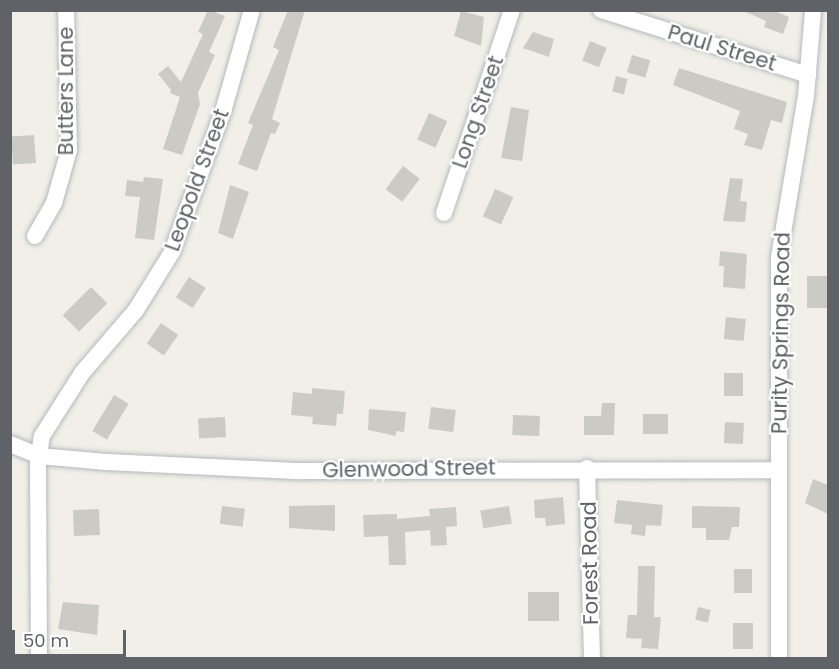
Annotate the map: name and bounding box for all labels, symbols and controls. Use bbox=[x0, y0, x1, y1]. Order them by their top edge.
street label: Paul Street bbox=[665, 20, 779, 76]
street label: Butters Lane bbox=[53, 27, 79, 155]
street label: Long Street bbox=[447, 52, 509, 172]
street label: Leopold Street bbox=[160, 105, 234, 255]
street label: Purity Springs Road bbox=[767, 232, 795, 434]
street label: Glenwood Street bbox=[322, 455, 496, 483]
street label: Forest Road bbox=[576, 501, 604, 625]
scale bar bbox=[15, 618, 129, 656]
text: 50 m bbox=[23, 628, 69, 653]

